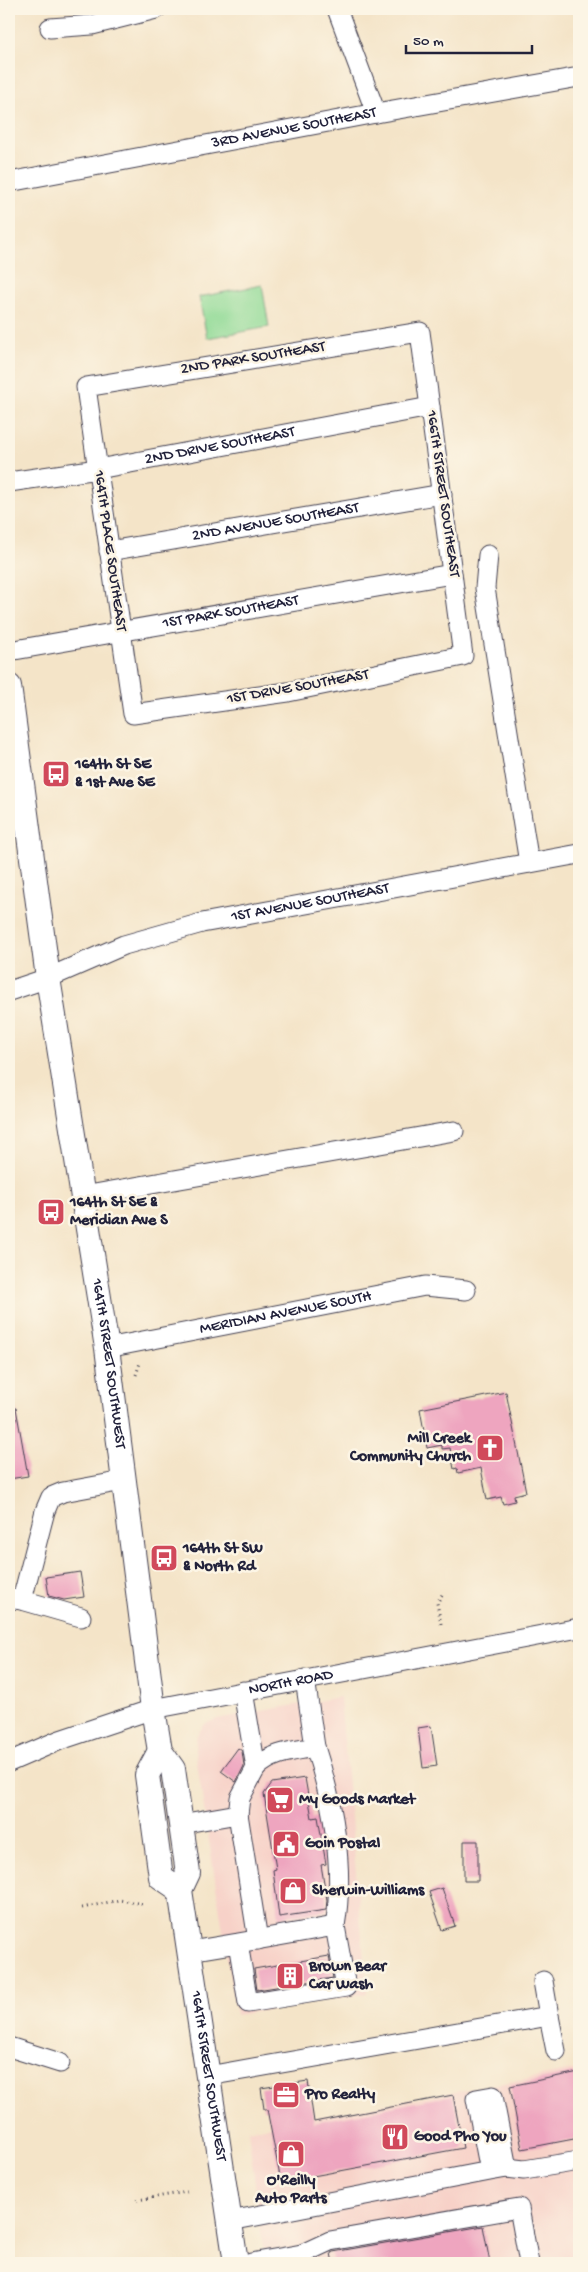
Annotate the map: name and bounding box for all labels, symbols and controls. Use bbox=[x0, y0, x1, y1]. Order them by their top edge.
scale bar bbox=[406, 22, 532, 54]
text: 50 m bbox=[413, 33, 444, 51]
street label: 3RD AVENUE SOUTHEAST bbox=[209, 103, 379, 153]
street label: 2ND PARK SOUTHEAST bbox=[179, 338, 328, 380]
street label: 166TH STREET SOUTHEAST bbox=[421, 408, 463, 579]
street label: 2ND DRIVE SOUTHEAST bbox=[143, 423, 297, 470]
street label: 164TH PLACE SOUTHEAST bbox=[88, 468, 130, 634]
street label: 2ND AVENUE SOUTHEAST bbox=[191, 499, 361, 546]
street label: 1ST PARK SOUTHEAST bbox=[160, 591, 301, 634]
street label: 1ST DRIVE SOUTHEAST bbox=[225, 666, 371, 710]
place label: 164th St SE & 1st Ave SE bbox=[74, 756, 156, 793]
bus stop icon: 164th St SE & 1st Ave SE bbox=[41, 759, 71, 789]
street label: 1ST AVENUE SOUTHEAST bbox=[229, 879, 392, 927]
place label: 164th St SE & Meridian Ave S bbox=[69, 1194, 168, 1231]
bus stop icon: 164th St SE & Meridian Ave S bbox=[36, 1197, 66, 1227]
street label: 164TH STREET SOUTHWEST bbox=[86, 1276, 129, 1451]
street label: MERIDIAN AVENUE SOUTH bbox=[198, 1287, 374, 1339]
place label: Mill Creek Community Church bbox=[349, 1430, 473, 1467]
church icon: Mill Creek Community Church bbox=[475, 1433, 505, 1463]
place label: 164th St SW & North Rd bbox=[182, 1540, 263, 1577]
bus stop icon: 164th St SW & North Rd bbox=[149, 1543, 179, 1573]
street label: NORTH ROAD bbox=[247, 1665, 335, 1700]
supermarket icon: My Goods Market bbox=[265, 1785, 295, 1815]
place label: My Goods Market bbox=[299, 1791, 417, 1810]
public building icon: Goin Postal bbox=[271, 1829, 301, 1859]
place label: Goin Postal bbox=[305, 1835, 381, 1854]
shop icon: Sherwin-Williams bbox=[278, 1876, 308, 1906]
place label: Sherwin-Williams bbox=[312, 1882, 425, 1901]
place label: Brown Bear Car Wash bbox=[308, 1958, 388, 1995]
building icon: Brown Bear Car Wash bbox=[275, 1961, 305, 1991]
street label: 164TH STREET SOUTHWEST bbox=[186, 1989, 230, 2163]
office icon: Pro Realty bbox=[271, 2080, 301, 2110]
place label: Pro Realty bbox=[304, 2086, 375, 2105]
restaurant icon: Good Pho You bbox=[380, 2122, 410, 2152]
place label: Good Pho You bbox=[414, 2128, 507, 2147]
shop icon: O'Reilly Auto Parts bbox=[276, 2139, 306, 2169]
place label: O'Reilly Auto Parts bbox=[254, 2172, 328, 2209]

